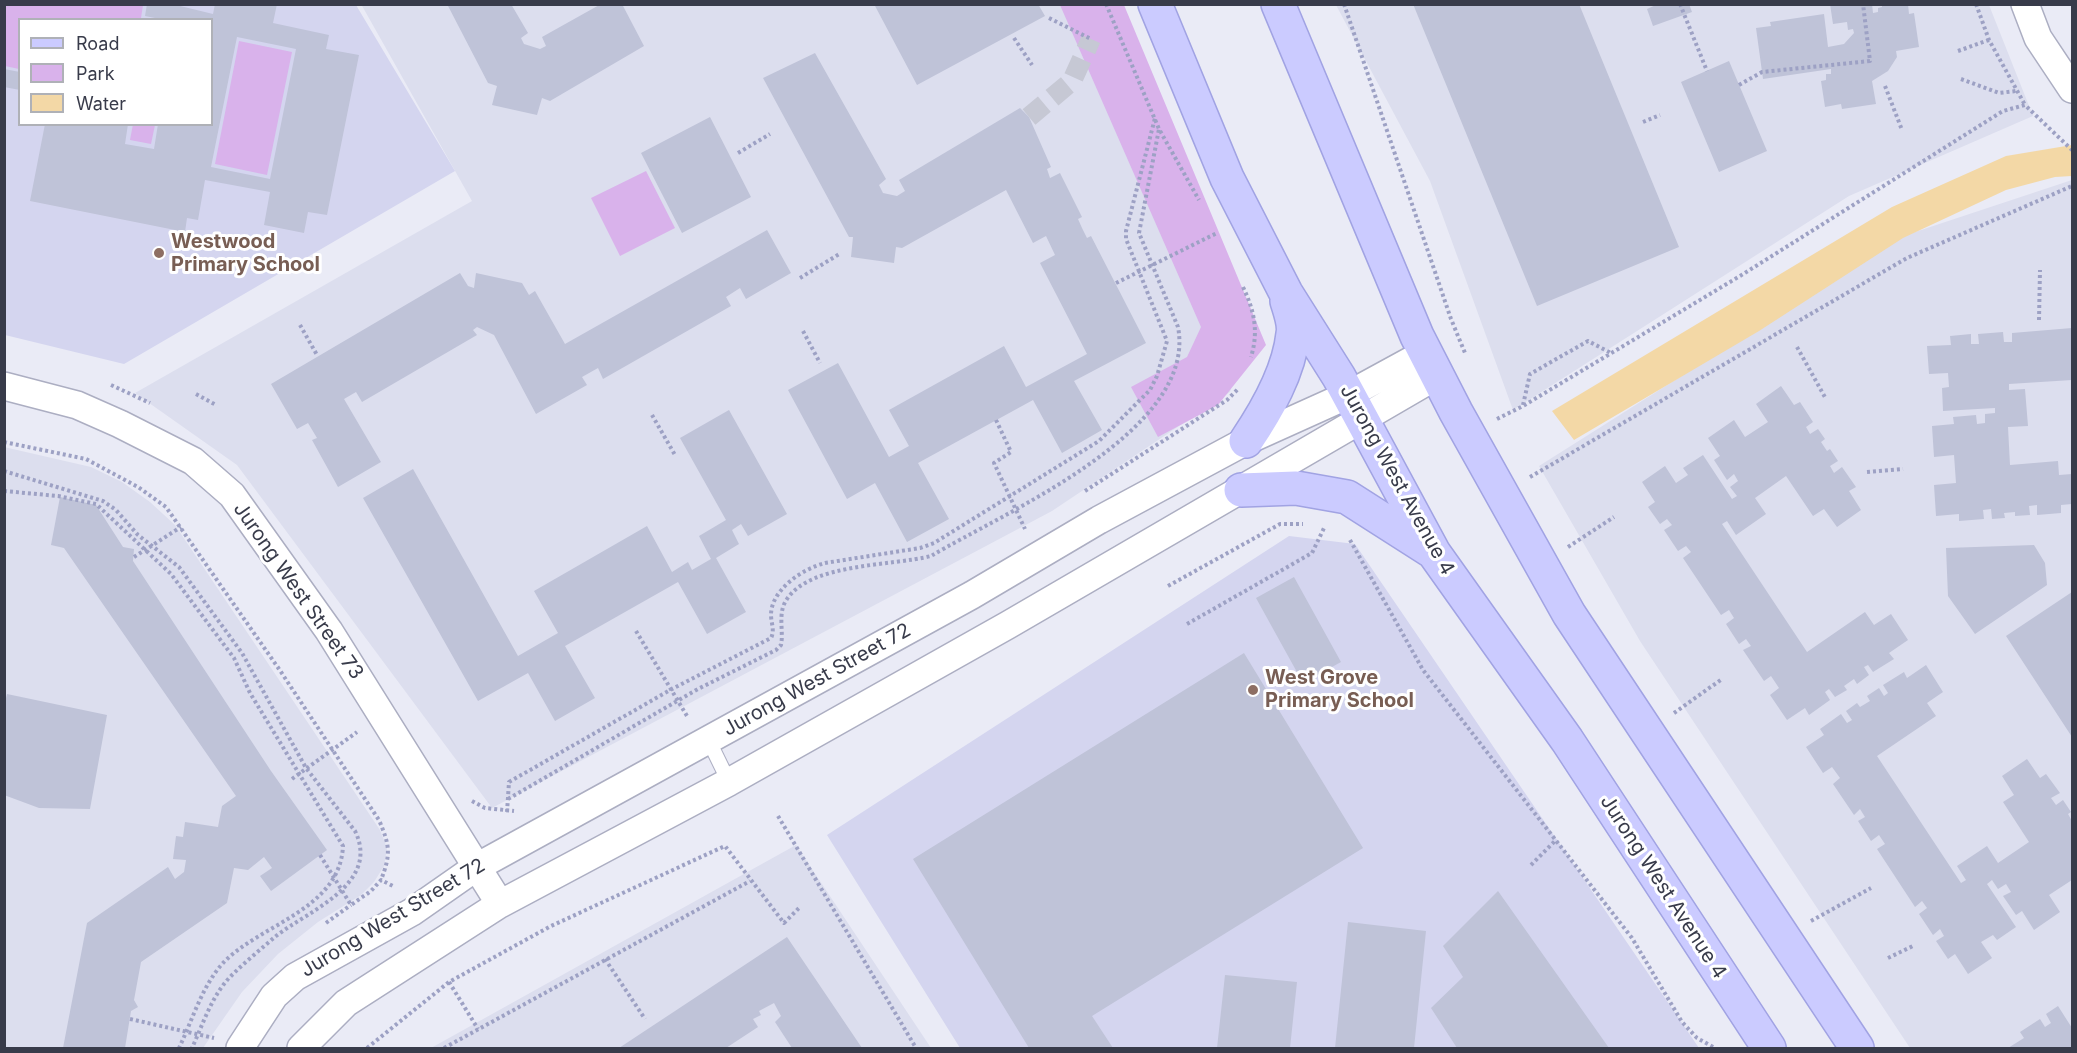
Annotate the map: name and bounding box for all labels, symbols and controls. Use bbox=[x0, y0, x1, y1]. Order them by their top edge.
legend bbox=[18, 18, 213, 126]
text: Road bbox=[76, 33, 119, 54]
text: Park bbox=[76, 63, 115, 84]
text: Water bbox=[76, 93, 126, 114]
place label: Westwood Primary School bbox=[171, 230, 320, 277]
marker: Westwood Primary School bbox=[152, 246, 166, 260]
street label: Jurong West Avenue 4 bbox=[1335, 381, 1459, 579]
street label: Jurong West Street 73 bbox=[228, 498, 368, 684]
street label: Jurong West Street 72 bbox=[719, 618, 915, 742]
place label: West Grove Primary School bbox=[1265, 666, 1414, 713]
marker: West Grove Primary School bbox=[1246, 683, 1260, 697]
street label: Jurong West Avenue 4 bbox=[1595, 791, 1731, 983]
street label: Jurong West Street 72 bbox=[296, 853, 490, 983]

